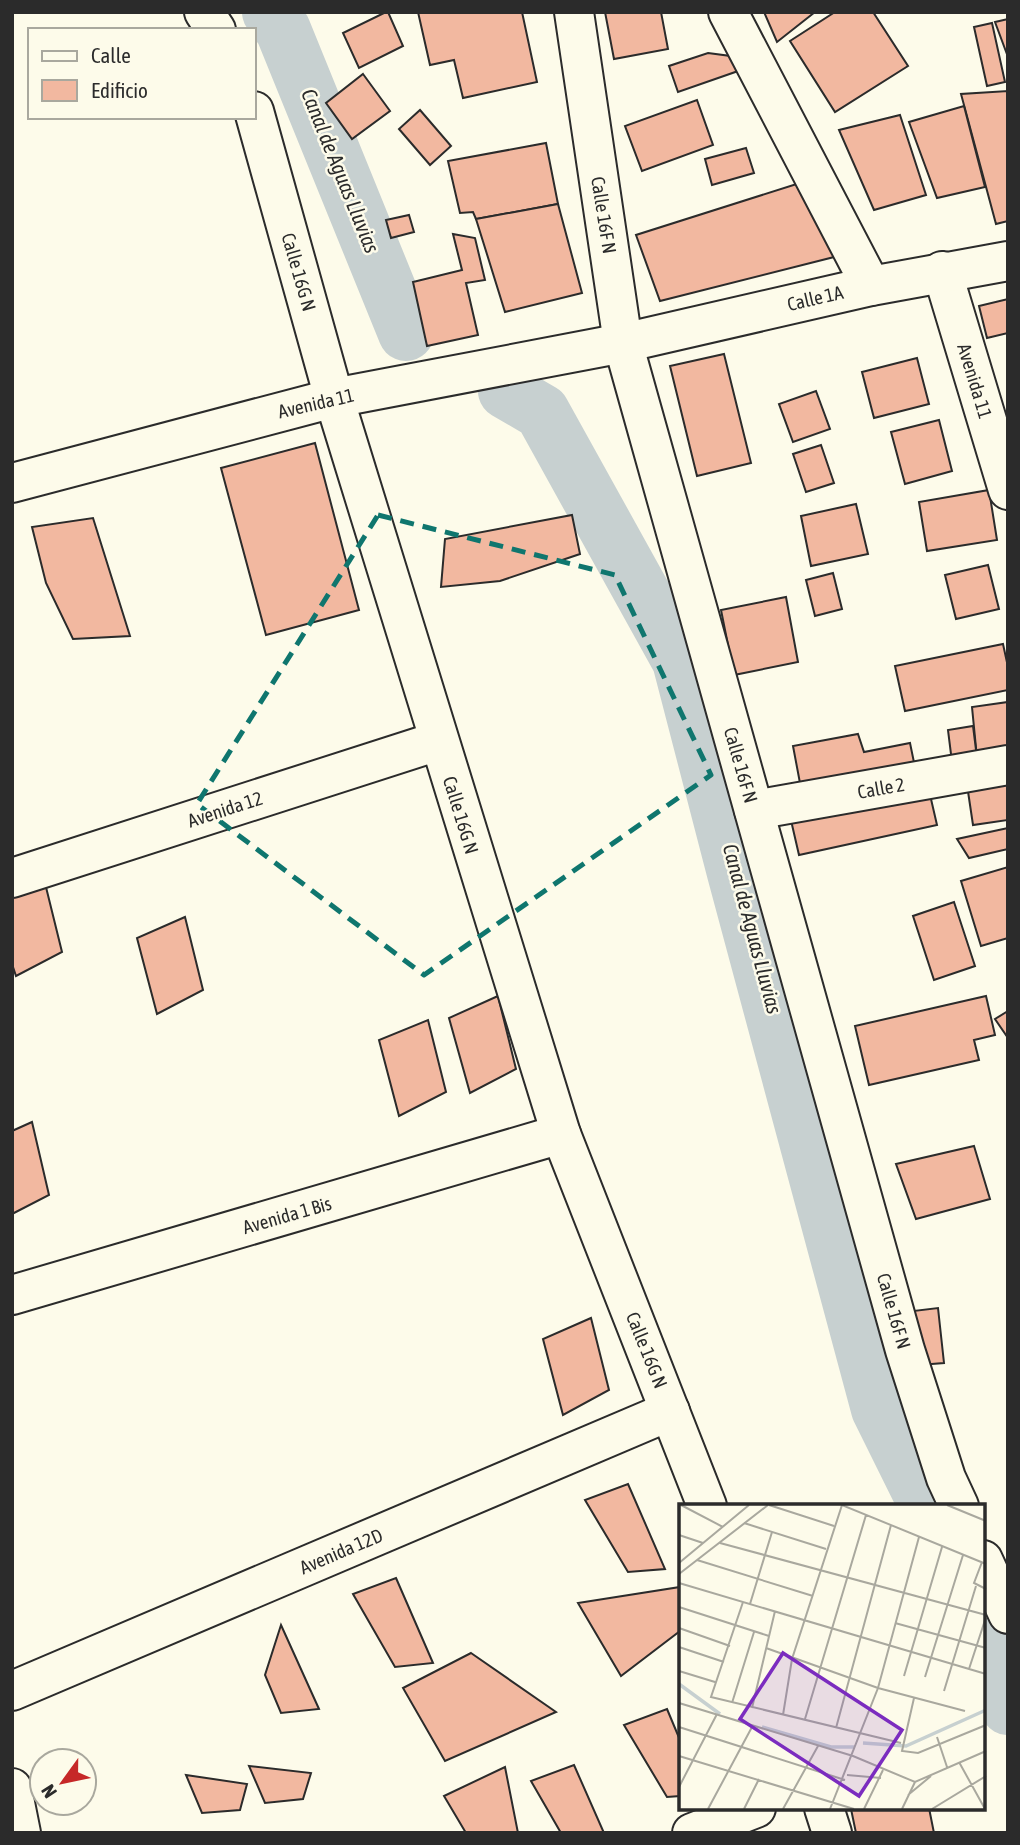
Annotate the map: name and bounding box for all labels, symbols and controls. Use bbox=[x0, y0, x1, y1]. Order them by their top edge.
legend bbox=[28, 28, 256, 119]
text: Calle bbox=[91, 43, 131, 67]
text: Edificio bbox=[91, 78, 148, 102]
water label: Canal de Aguas Lluvias bbox=[297, 85, 385, 256]
street label: Calle 16F N bbox=[587, 175, 621, 255]
street label: Calle 16G N bbox=[277, 230, 321, 314]
street label: Calle 1A bbox=[785, 281, 846, 315]
street label: Avenida 11 bbox=[953, 341, 997, 421]
street label: Avenida 11 bbox=[276, 384, 356, 422]
street label: Calle 16F N bbox=[720, 725, 762, 805]
street label: Calle 16G N bbox=[439, 773, 483, 857]
street label: Calle 2 bbox=[856, 773, 906, 803]
street label: Avenida 12 bbox=[185, 787, 265, 831]
water label: Canal de Aguas Lluvias bbox=[719, 841, 787, 1016]
street label: Avenida 1 Bis bbox=[240, 1192, 334, 1238]
street label: Calle 16F N bbox=[873, 1271, 915, 1351]
street label: Calle 16G N bbox=[622, 1309, 672, 1391]
inset map bbox=[679, 1504, 985, 1810]
street label: Avenida 12D bbox=[296, 1524, 386, 1578]
north arrow bbox=[28, 1747, 98, 1817]
text: N bbox=[36, 1781, 61, 1802]

